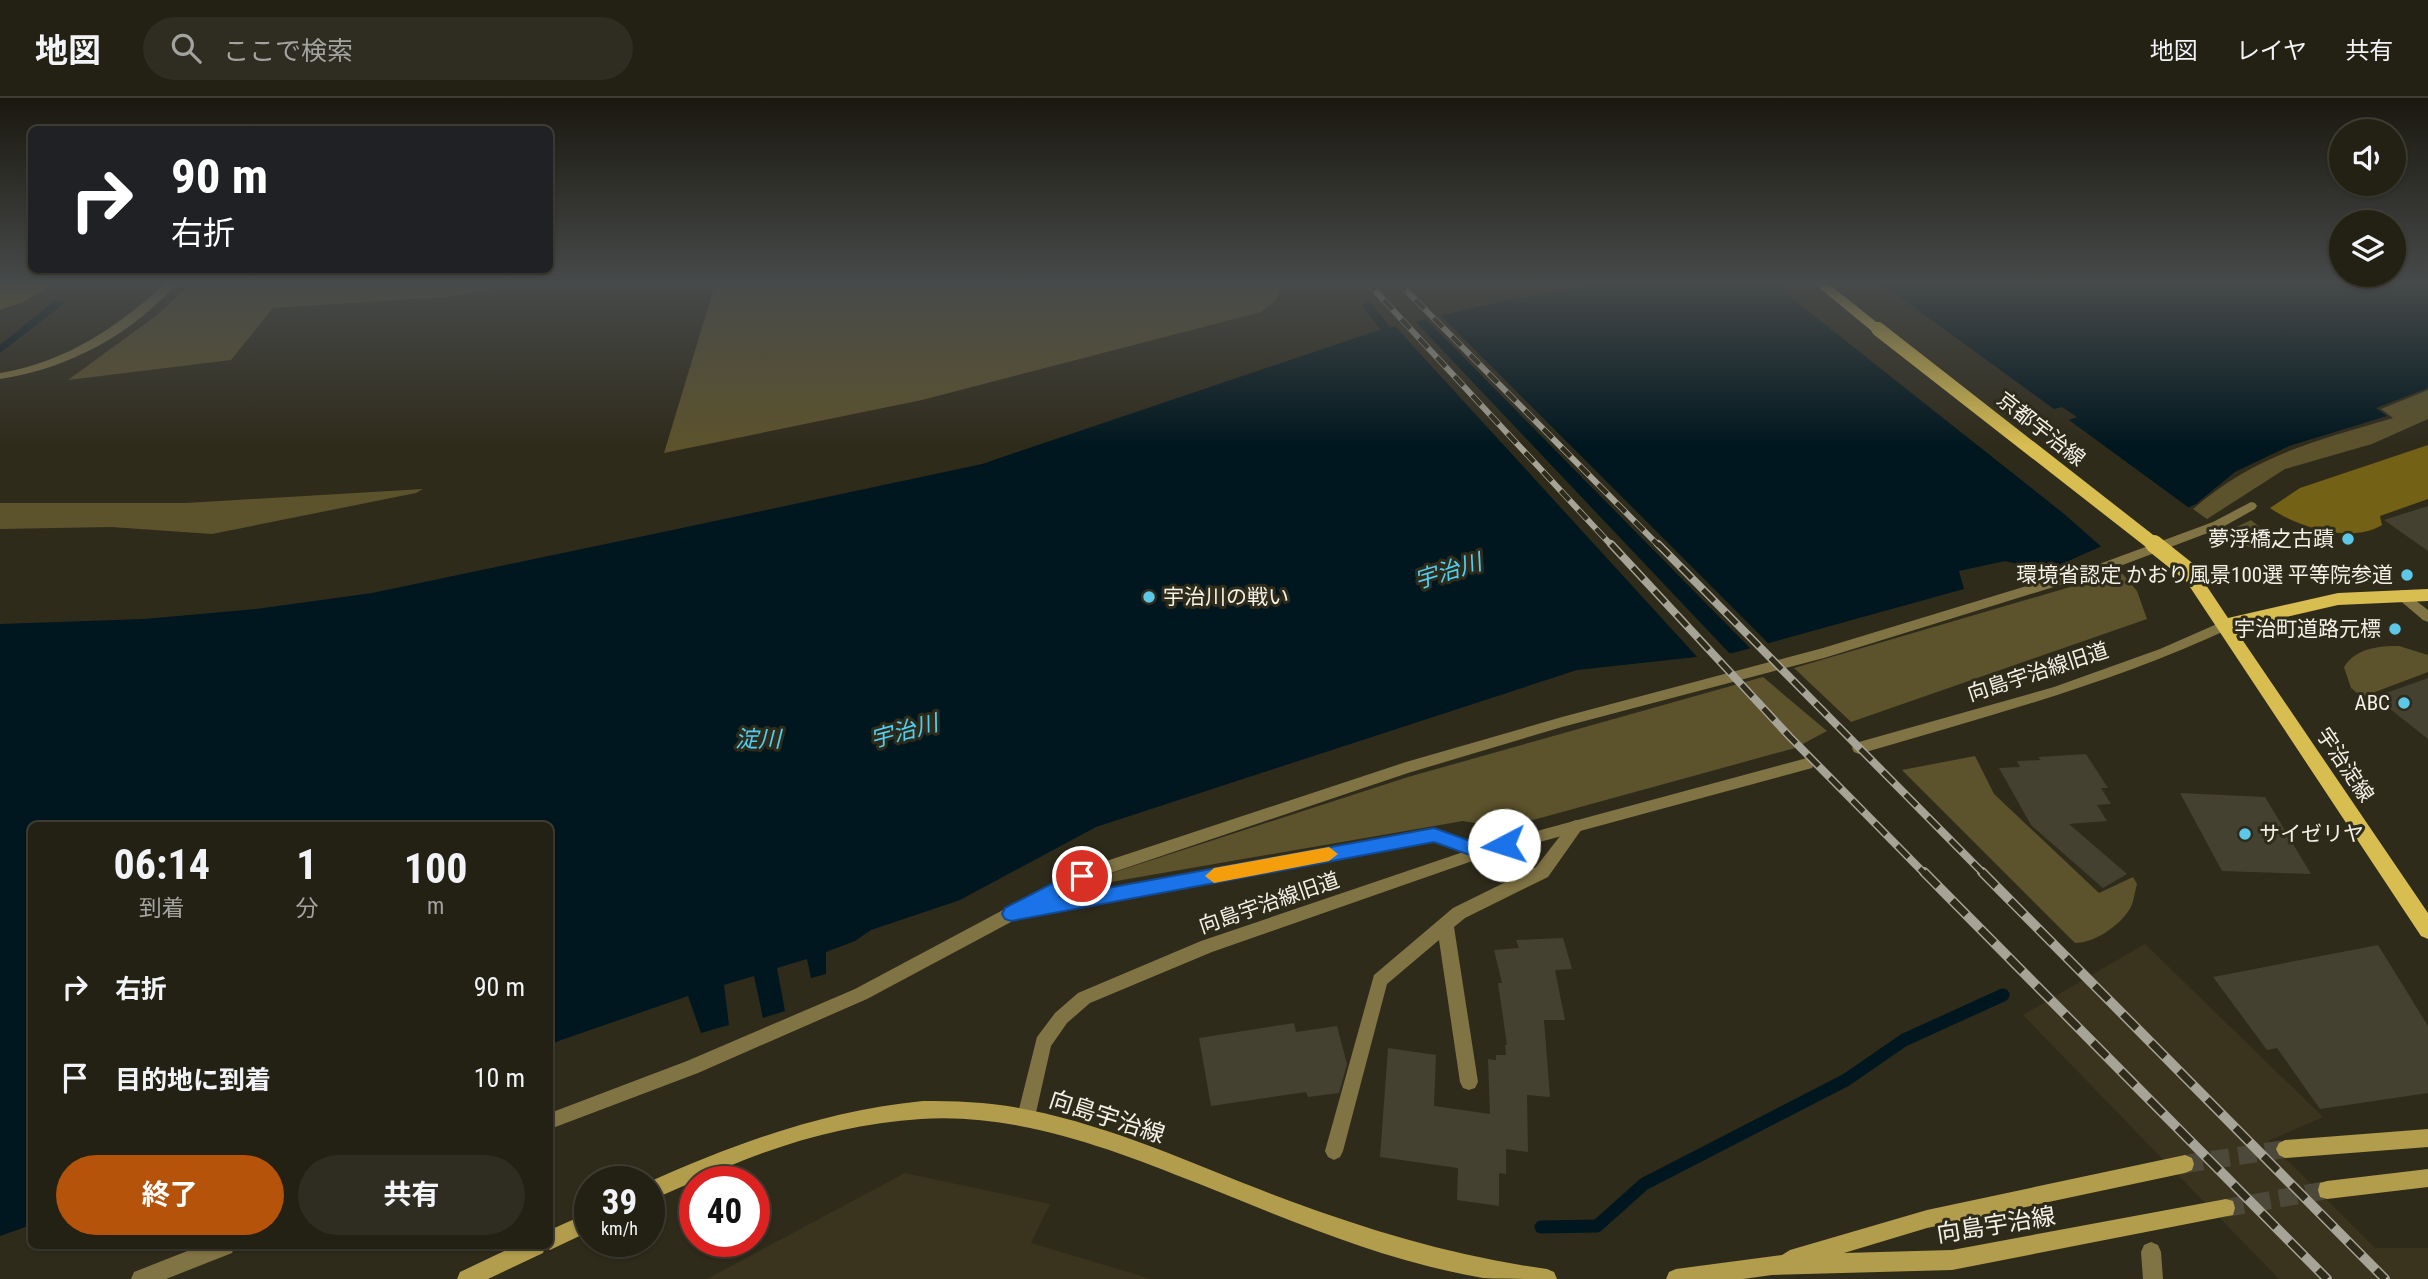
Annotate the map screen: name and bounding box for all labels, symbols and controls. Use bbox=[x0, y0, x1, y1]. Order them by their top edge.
search box bbox=[143, 17, 633, 80]
icon: search bbox=[167, 29, 205, 67]
text: 地図 bbox=[35, 31, 101, 70]
text: ここで検索 bbox=[223, 36, 353, 66]
text: 地図 bbox=[2150, 37, 2198, 65]
text: レイヤ bbox=[2236, 37, 2307, 65]
text: 共有 bbox=[2345, 37, 2393, 65]
map controls bbox=[2329, 119, 2406, 287]
button: sound bbox=[2329, 119, 2406, 196]
text: 90 m bbox=[171, 148, 268, 205]
icon: right bbox=[56, 154, 147, 245]
button: layers bbox=[2329, 210, 2406, 287]
text: 右折 bbox=[171, 214, 235, 252]
street label: 京都宇治線 bbox=[1992, 387, 2090, 471]
place label: 夢浮橋之古蹟 bbox=[2208, 527, 2334, 551]
marker: 夢浮橋之古蹟 bbox=[2340, 531, 2356, 547]
water label: 宇治川 bbox=[1411, 548, 1488, 594]
place label: 環境省認定 かおり風景100選 平等院参道 bbox=[2016, 563, 2393, 587]
marker: 環境省認定 かおり風景100選 平等院参道 bbox=[2399, 567, 2415, 583]
place label: 宇治川の戦い bbox=[1163, 585, 1289, 609]
marker: 宇治川の戦い bbox=[1141, 589, 1157, 605]
place label: 宇治町道路元標 bbox=[2234, 617, 2381, 641]
marker: 宇治町道路元標 bbox=[2387, 621, 2403, 637]
street label: 向島宇治線旧道 bbox=[1964, 638, 2112, 706]
place label: ABC bbox=[2355, 691, 2390, 715]
marker: ABC bbox=[2396, 695, 2412, 711]
water label: 宇治川 bbox=[867, 709, 944, 753]
street label: 宇治淀線 bbox=[2312, 723, 2378, 807]
water label: 淀川 bbox=[735, 726, 784, 753]
position arrow bbox=[1467, 808, 1541, 882]
place label: サイゼリヤ bbox=[2259, 822, 2364, 846]
marker: サイゼリヤ bbox=[2237, 826, 2253, 842]
text: 06:14 bbox=[113, 840, 210, 889]
text: 1 bbox=[296, 840, 317, 889]
text: 100 bbox=[404, 844, 467, 893]
pin bbox=[1052, 846, 1112, 906]
icon: arrive bbox=[1063, 857, 1101, 895]
street label: 向島宇治線旧道 bbox=[1196, 868, 1342, 938]
text: m bbox=[427, 893, 444, 920]
text: 到着 bbox=[139, 895, 185, 922]
text: 分 bbox=[295, 895, 318, 922]
icon: right bbox=[56, 968, 94, 1006]
text: 90 m bbox=[474, 972, 525, 1002]
text: 右折 bbox=[115, 974, 167, 1004]
icon: arrive bbox=[56, 1059, 94, 1097]
text: 10 m bbox=[474, 1063, 525, 1093]
text: 目的地に到着 bbox=[115, 1065, 271, 1095]
street label: 向島宇治線 bbox=[1046, 1085, 1168, 1149]
button: 終了 bbox=[56, 1155, 284, 1235]
button: 共有 bbox=[298, 1155, 525, 1235]
speed limit sign: 40 bbox=[679, 1166, 770, 1257]
text: 39 bbox=[602, 1182, 637, 1223]
street label: 向島宇治線 bbox=[1935, 1202, 2057, 1248]
text: km/h bbox=[601, 1218, 638, 1239]

